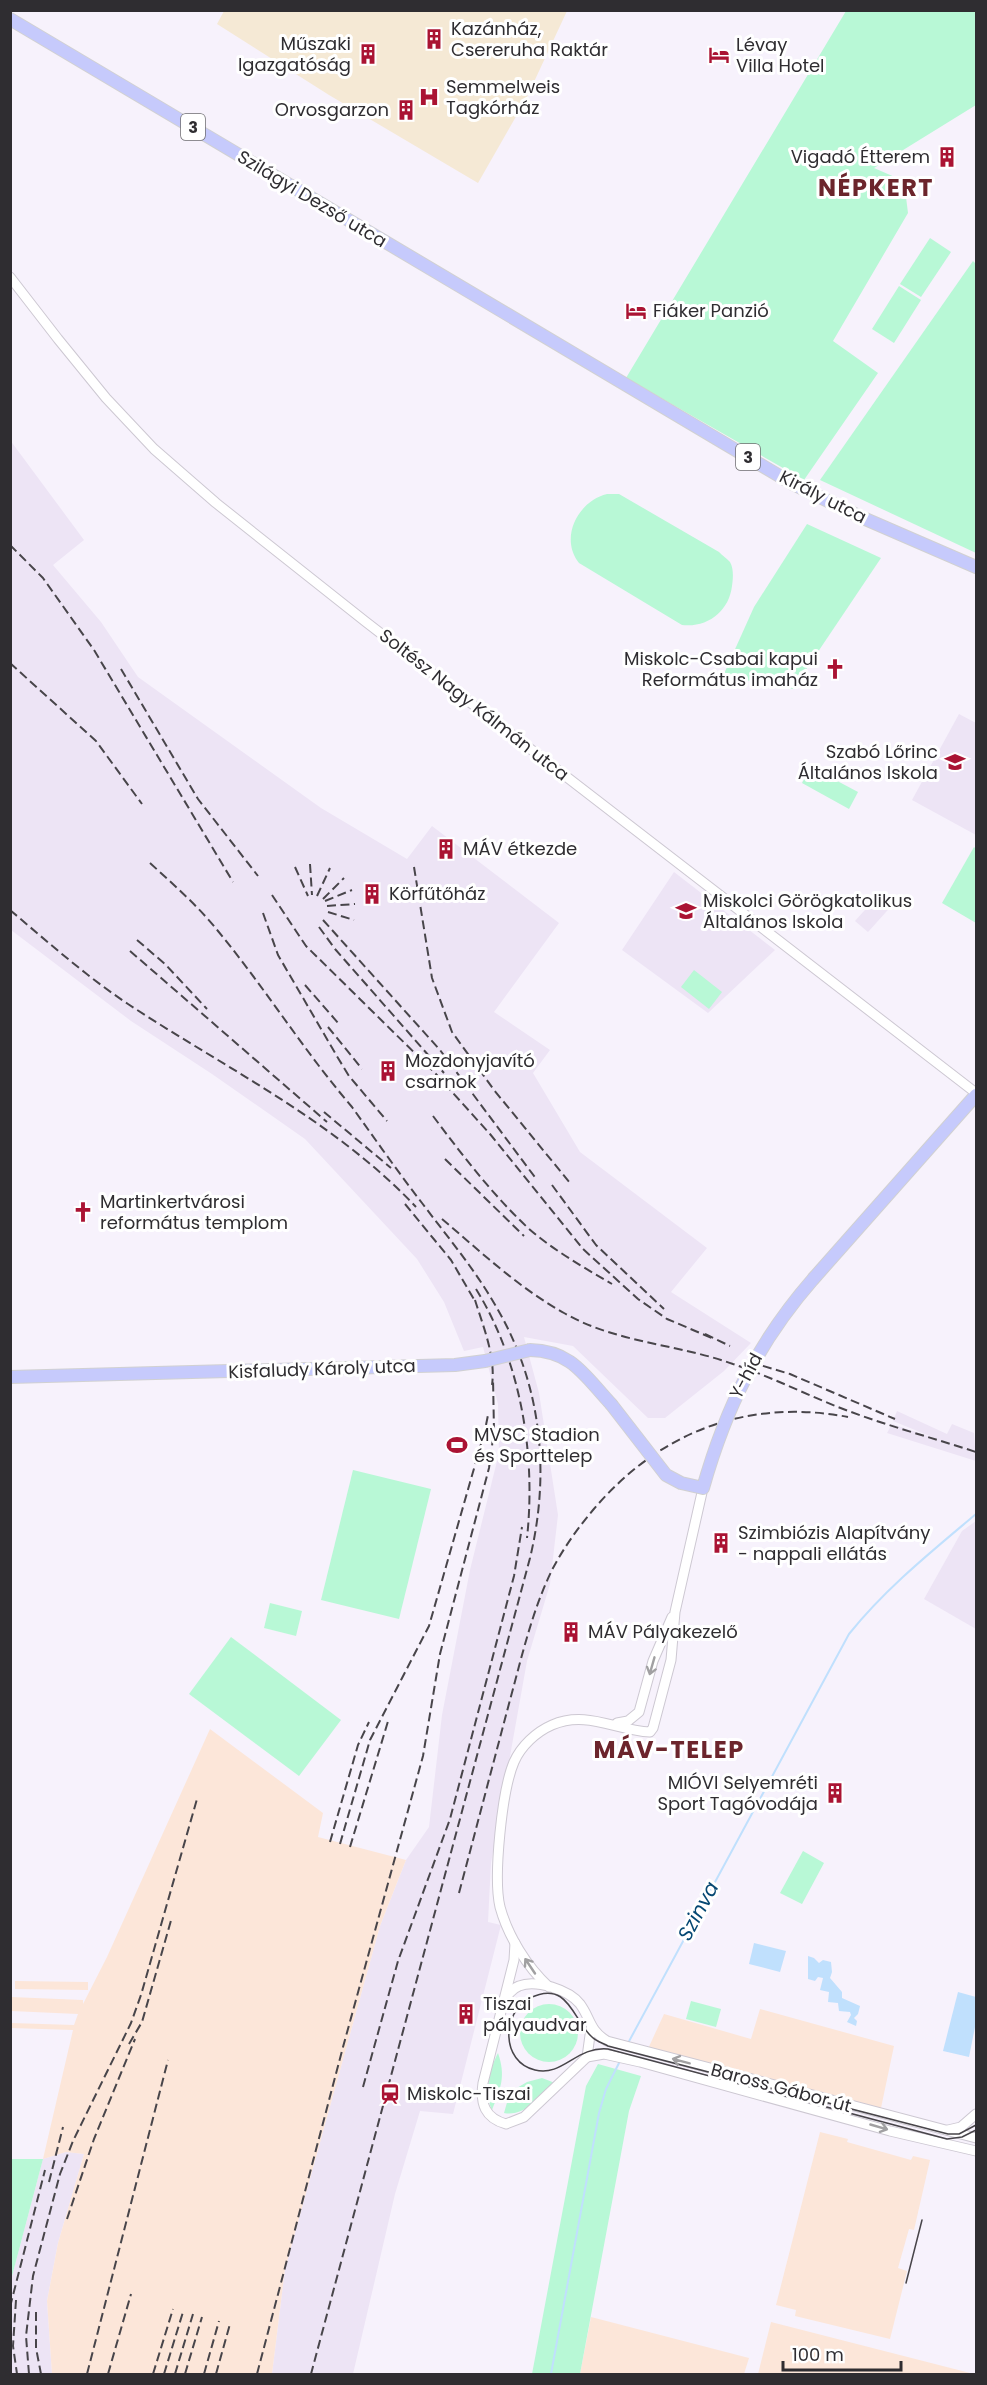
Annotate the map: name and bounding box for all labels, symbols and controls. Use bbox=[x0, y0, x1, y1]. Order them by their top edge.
place label: Kazánház, Csereruha Raktár bbox=[451, 16, 608, 62]
building icon: Kazánház, Csereruha Raktár bbox=[422, 27, 446, 51]
place label: Műszaki Igazgatóság bbox=[238, 31, 351, 77]
place label: Lévay Villa Hotel bbox=[736, 32, 825, 78]
building icon: Műszaki Igazgatóság bbox=[356, 42, 380, 66]
hotel icon: Lévay Villa Hotel bbox=[707, 43, 731, 67]
place label: Semmelweis Tagkórház bbox=[446, 74, 560, 120]
hospital icon: Semmelweis Tagkórház bbox=[417, 85, 441, 109]
place label: Orvosgarzon bbox=[275, 97, 389, 122]
building icon: Orvosgarzon bbox=[394, 98, 418, 122]
road number: 3 bbox=[181, 114, 205, 140]
street label: Szilágyi Dezső utca bbox=[233, 144, 392, 253]
place label: Vigadó Étterem bbox=[791, 144, 930, 169]
building icon: Vigadó Étterem bbox=[935, 145, 959, 169]
district label: NÉPKERT bbox=[818, 171, 934, 204]
place label: Fiáker Panzió bbox=[653, 298, 769, 323]
hotel icon: Fiáker Panzió bbox=[624, 299, 648, 323]
road number: 3 bbox=[736, 444, 760, 470]
street label: Király utca bbox=[775, 464, 871, 529]
street label: Soltész Nagy Kálmán utca bbox=[374, 623, 574, 787]
place label: Miskolc-Csabai kapui Református imaház bbox=[624, 646, 818, 692]
church icon: Miskolc-Csabai kapui Református imaház bbox=[823, 657, 847, 681]
place label: Szabó Lőrinc Általános Iskola bbox=[798, 739, 938, 785]
school or university icon: Szabó Lőrinc Általános Iskola bbox=[943, 750, 967, 774]
place label: MÁV étkezde bbox=[463, 836, 577, 861]
building icon: MÁV étkezde bbox=[434, 837, 458, 861]
place label: Körfűtőház bbox=[389, 881, 485, 906]
building icon: Körfűtőház bbox=[360, 882, 384, 906]
place label: Miskolci Görögkatolikus Általános Iskola bbox=[703, 888, 912, 934]
school or university icon: Miskolci Görögkatolikus Általános Iskola bbox=[674, 899, 698, 923]
place label: Mozdonyjavító csarnok bbox=[405, 1048, 535, 1094]
building icon: Mozdonyjavító csarnok bbox=[376, 1059, 400, 1083]
place label: Martinkertvárosi református templom bbox=[100, 1189, 288, 1235]
church icon: Martinkertvárosi református templom bbox=[71, 1200, 95, 1224]
street label: Y-híd bbox=[723, 1348, 768, 1403]
street label: Kisfaludy Károly utca bbox=[228, 1353, 416, 1384]
place label: MVSC Stadion és Sporttelep bbox=[474, 1422, 600, 1468]
sports icon: MVSC Stadion és Sporttelep bbox=[445, 1433, 469, 1457]
place label: Szimbiózis Alapítvány - nappali ellátás bbox=[738, 1520, 930, 1566]
building icon: Szimbiózis Alapítvány - nappali ellátás bbox=[709, 1531, 733, 1555]
place label: MÁV Pályakezelő bbox=[588, 1619, 738, 1644]
building icon: MÁV Pályakezelő bbox=[559, 1620, 583, 1644]
one-way arrow bbox=[646, 1656, 658, 1675]
district label: MÁV-TELEP bbox=[593, 1733, 745, 1766]
place label: MIÓVI Selyemréti Sport Tagóvodája bbox=[657, 1770, 818, 1816]
building icon: MIÓVI Selyemréti Sport Tagóvodája bbox=[823, 1781, 847, 1805]
water label: Szinva bbox=[671, 1877, 725, 1945]
one-way arrow bbox=[524, 1958, 536, 1974]
place label: Tiszai pályaudvar bbox=[483, 1991, 587, 2037]
building icon: Tiszai pályaudvar bbox=[454, 2002, 478, 2026]
one-way arrow bbox=[672, 2055, 691, 2067]
street label: Baross Gábor út bbox=[708, 2057, 854, 2118]
place label: Miskolc-Tiszai bbox=[407, 2081, 531, 2106]
station icon: Miskolc-Tiszai bbox=[378, 2082, 402, 2106]
one-way arrow bbox=[869, 2122, 888, 2134]
scale bar bbox=[783, 2334, 902, 2372]
text: 100 m bbox=[792, 2342, 844, 2367]

